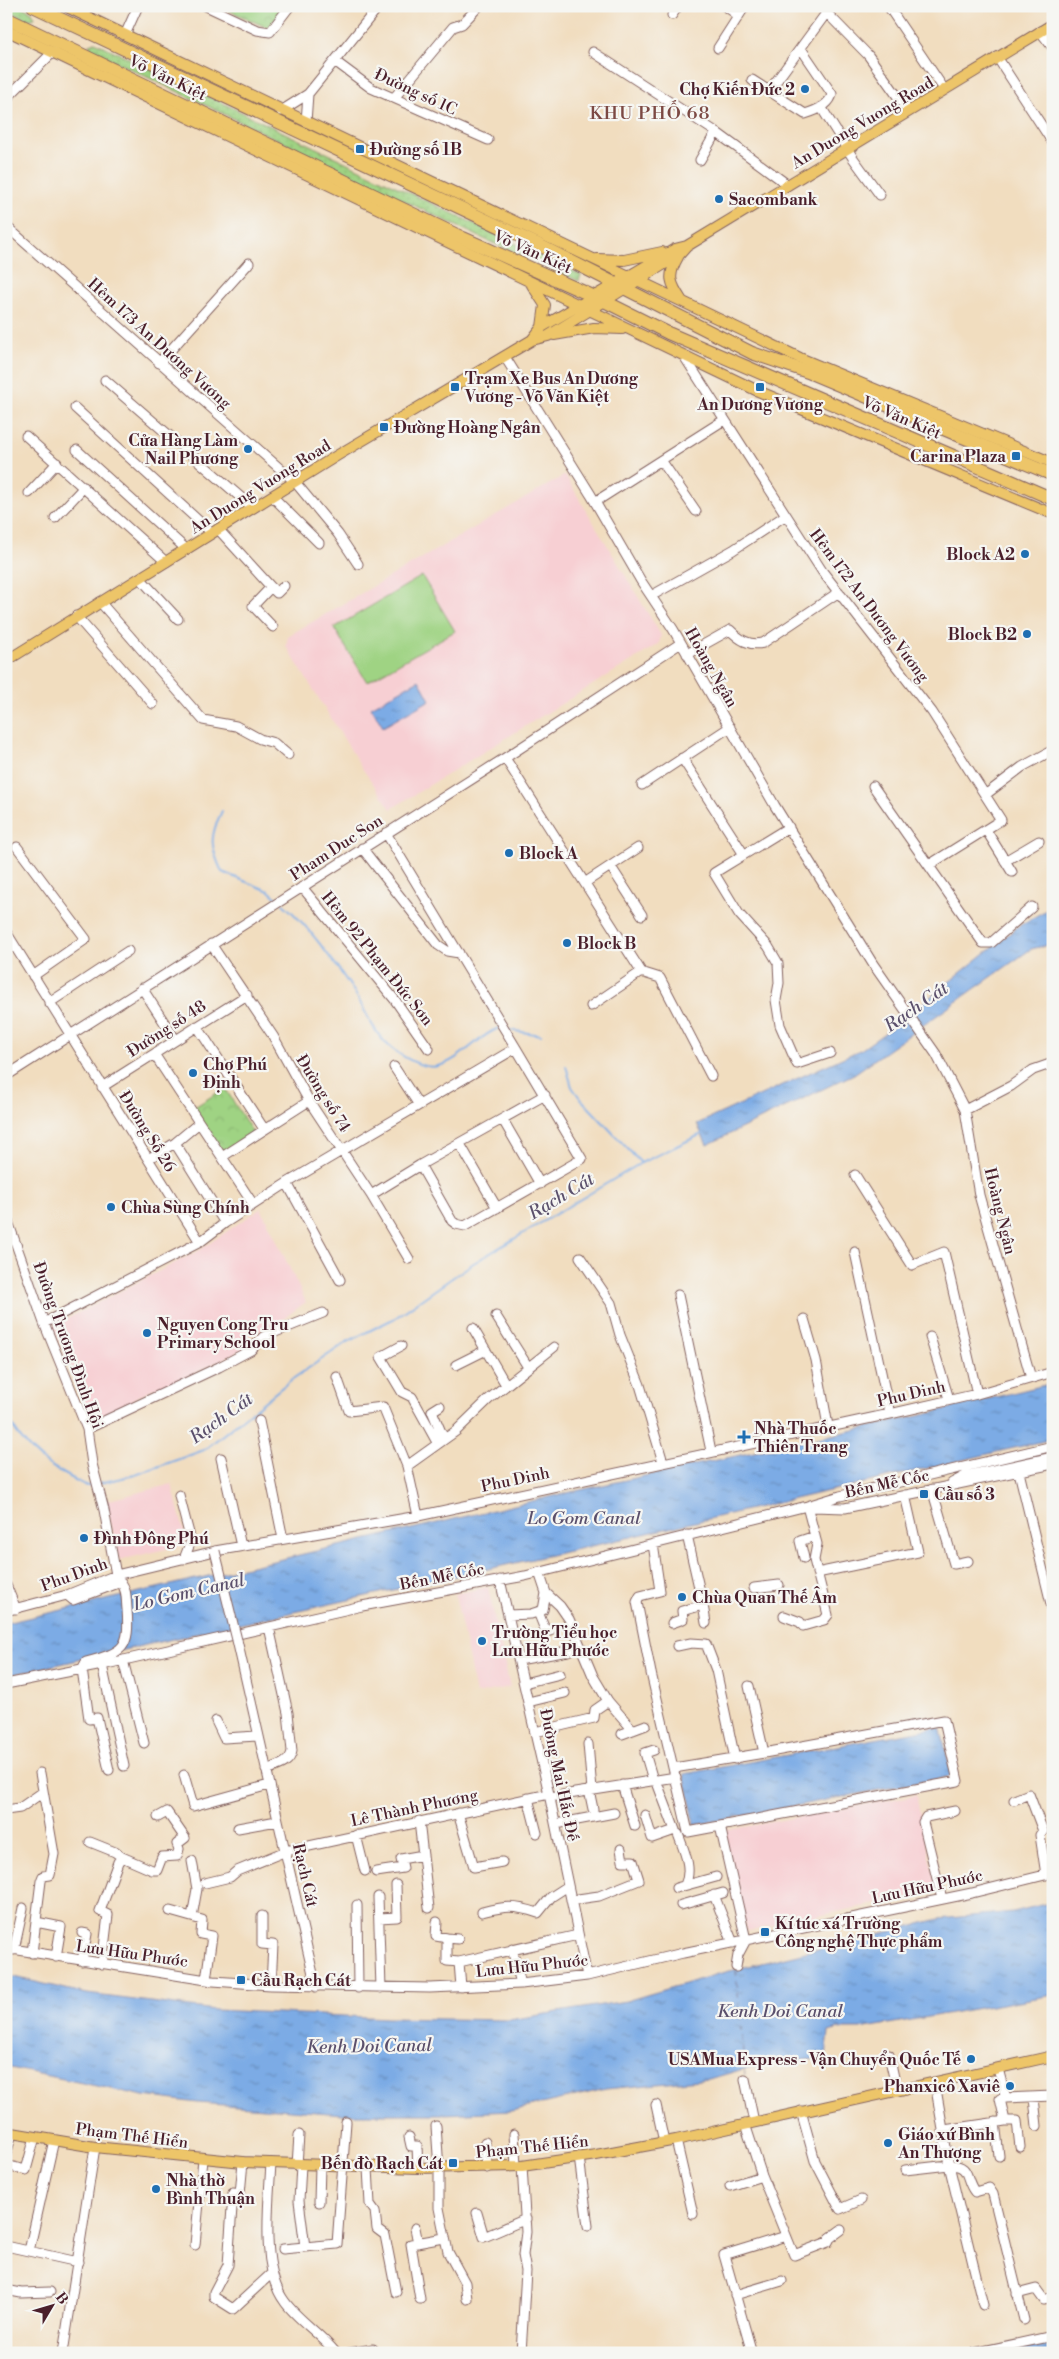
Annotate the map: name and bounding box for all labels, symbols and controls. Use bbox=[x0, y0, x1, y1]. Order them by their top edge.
street label: Võ Văn Kiệt bbox=[125, 50, 210, 105]
street label: Đường số 1C bbox=[371, 64, 460, 120]
street label: An Duong Vuong Road bbox=[787, 72, 937, 174]
place label: Chợ Kiến Đức 2 bbox=[679, 80, 795, 100]
marker: Chợ Kiến Đức 2 bbox=[799, 83, 811, 95]
district label: KHU PHỐ 68 bbox=[590, 100, 710, 125]
place label: Đường số 1B bbox=[369, 140, 462, 160]
marker: Đường số 1B bbox=[354, 143, 366, 155]
place label: Sacombank bbox=[729, 190, 819, 210]
marker: Sacombank bbox=[713, 193, 725, 205]
street label: Võ Văn Kiệt bbox=[489, 225, 575, 278]
street label: Hẻm 173 An Dương Vương bbox=[83, 274, 236, 414]
place label: Trạm Xe Bus An Dương Vương - Võ Văn Kiệt bbox=[464, 369, 639, 407]
marker: Trạm Xe Bus An Dương Vương - Võ Văn Kiệt bbox=[449, 381, 461, 393]
marker: An Dương Vương bbox=[754, 381, 766, 393]
street label: Võ Văn Kiệt bbox=[858, 392, 944, 444]
place label: An Dương Vương bbox=[696, 395, 824, 415]
place label: Đường Hoàng Ngân bbox=[393, 418, 541, 438]
marker: Đường Hoàng Ngân bbox=[378, 421, 390, 433]
place label: Cửa Hàng Làm Nail Phương bbox=[128, 431, 239, 469]
street label: An Duong Vuong Road bbox=[186, 435, 335, 539]
marker: Cửa Hàng Làm Nail Phương bbox=[242, 443, 254, 455]
place label: Carina Plaza bbox=[910, 447, 1006, 467]
marker: Carina Plaza bbox=[1010, 450, 1022, 462]
street label: Hẻm 172 An Dương Vương bbox=[805, 525, 934, 687]
place label: Block A2 bbox=[946, 545, 1015, 565]
marker: Block A2 bbox=[1019, 548, 1031, 560]
street label: Hoàng Ngân bbox=[680, 624, 742, 711]
place label: Block B2 bbox=[948, 625, 1017, 645]
marker: Block B2 bbox=[1021, 628, 1033, 640]
street label: Pham Duc Son bbox=[286, 810, 387, 885]
place label: Block A bbox=[519, 844, 578, 864]
marker: Block A bbox=[503, 847, 515, 859]
street label: Hẻm 92 Phạm Đức Sơn bbox=[317, 887, 438, 1030]
place label: Block B bbox=[577, 934, 636, 954]
marker: Block B bbox=[561, 937, 573, 949]
water label: Rạch Cát bbox=[879, 976, 954, 1038]
street label: Đường số 48 bbox=[123, 996, 210, 1062]
street label: Đường số 74 bbox=[291, 1051, 355, 1136]
place label: Chợ Phú Định bbox=[202, 1055, 267, 1093]
marker: Chợ Phú Định bbox=[187, 1067, 199, 1079]
street label: Đường Số 26 bbox=[114, 1087, 180, 1176]
street label: Hoàng Ngân bbox=[980, 1166, 1021, 1257]
water label: Rạch Cát bbox=[523, 1167, 599, 1226]
place label: Chùa Sùng Chính bbox=[121, 1198, 250, 1218]
marker: Chùa Sùng Chính bbox=[105, 1201, 117, 1213]
street label: Đường Trương Đình Hội bbox=[29, 1259, 108, 1431]
place label: Nguyen Cong Tru Primary School bbox=[157, 1315, 289, 1353]
marker: Nguyen Cong Tru Primary School bbox=[141, 1327, 153, 1339]
street label: Phu Dinh bbox=[875, 1376, 948, 1412]
water label: Rạch Cát bbox=[184, 1387, 258, 1450]
place label: Nhà Thuốc Thiên Trang bbox=[754, 1419, 849, 1457]
marker: Nhà Thuốc Thiên Trang bbox=[738, 1431, 750, 1443]
street label: Phu Dinh bbox=[479, 1463, 552, 1497]
street label: Bến Mễ Cốc bbox=[842, 1465, 931, 1503]
place label: Cầu số 3 bbox=[934, 1485, 995, 1505]
marker: Cầu số 3 bbox=[918, 1488, 930, 1500]
water label: Lo Gom Canal bbox=[526, 1507, 641, 1530]
place label: Đình Đông Phú bbox=[93, 1529, 209, 1549]
marker: Đình Đông Phú bbox=[78, 1532, 90, 1544]
street label: Phu Dinh bbox=[38, 1553, 111, 1596]
street label: Bến Mễ Cốc bbox=[397, 1559, 486, 1595]
water label: Lo Gom Canal bbox=[130, 1568, 247, 1617]
place label: Chùa Quan Thế Âm bbox=[692, 1586, 837, 1608]
marker: Chùa Quan Thế Âm bbox=[676, 1591, 688, 1603]
place label: Trường Tiểu học Lưu Hữu Phước bbox=[492, 1623, 617, 1661]
marker: Trường Tiểu học Lưu Hữu Phước bbox=[476, 1635, 488, 1647]
street label: Đường Mai Hắc Đế bbox=[535, 1707, 583, 1843]
street label: Lê Thành Phương bbox=[349, 1785, 480, 1831]
street label: Rạch Cát bbox=[288, 1841, 322, 1910]
street label: Lưu Hữu Phước bbox=[870, 1865, 985, 1909]
place label: Kí túc xá Trường Công nghệ Thực phẩm bbox=[775, 1914, 943, 1952]
marker: Kí túc xá Trường Công nghệ Thực phẩm bbox=[759, 1926, 771, 1938]
street label: Lưu Hữu Phước bbox=[74, 1936, 189, 1972]
street label: Lưu Hữu Phước bbox=[475, 1950, 589, 1982]
place label: Cầu Rạch Cát bbox=[251, 1971, 351, 1991]
marker: Cầu Rạch Cát bbox=[235, 1974, 247, 1986]
water label: Kenh Doi Canal bbox=[717, 2000, 843, 2023]
water label: Kenh Doi Canal bbox=[306, 2034, 432, 2059]
place label: USAMua Express - Vận Chuyển Quốc Tế bbox=[668, 2050, 961, 2070]
marker: USAMua Express - Vận Chuyển Quốc Tế bbox=[965, 2053, 977, 2065]
place label: Phanxicô Xaviê bbox=[884, 2077, 1000, 2097]
marker: Phanxicô Xaviê bbox=[1004, 2080, 1016, 2092]
street label: Phạm Thế Hiển bbox=[74, 2119, 190, 2153]
place label: Giáo xứ Bình An Thượng bbox=[897, 2125, 995, 2163]
street label: Phạm Thế Hiển bbox=[475, 2131, 590, 2163]
marker: Giáo xứ Bình An Thượng bbox=[882, 2137, 894, 2149]
place label: Bến đò Rạch Cát bbox=[321, 2154, 443, 2174]
marker: Bến đò Rạch Cát bbox=[447, 2157, 459, 2169]
place label: Nhà thờ Bình Thuận bbox=[166, 2171, 255, 2209]
marker: Nhà thờ Bình Thuận bbox=[150, 2183, 162, 2195]
north arrow bbox=[28, 2282, 78, 2332]
text: B bbox=[51, 2289, 72, 2308]

